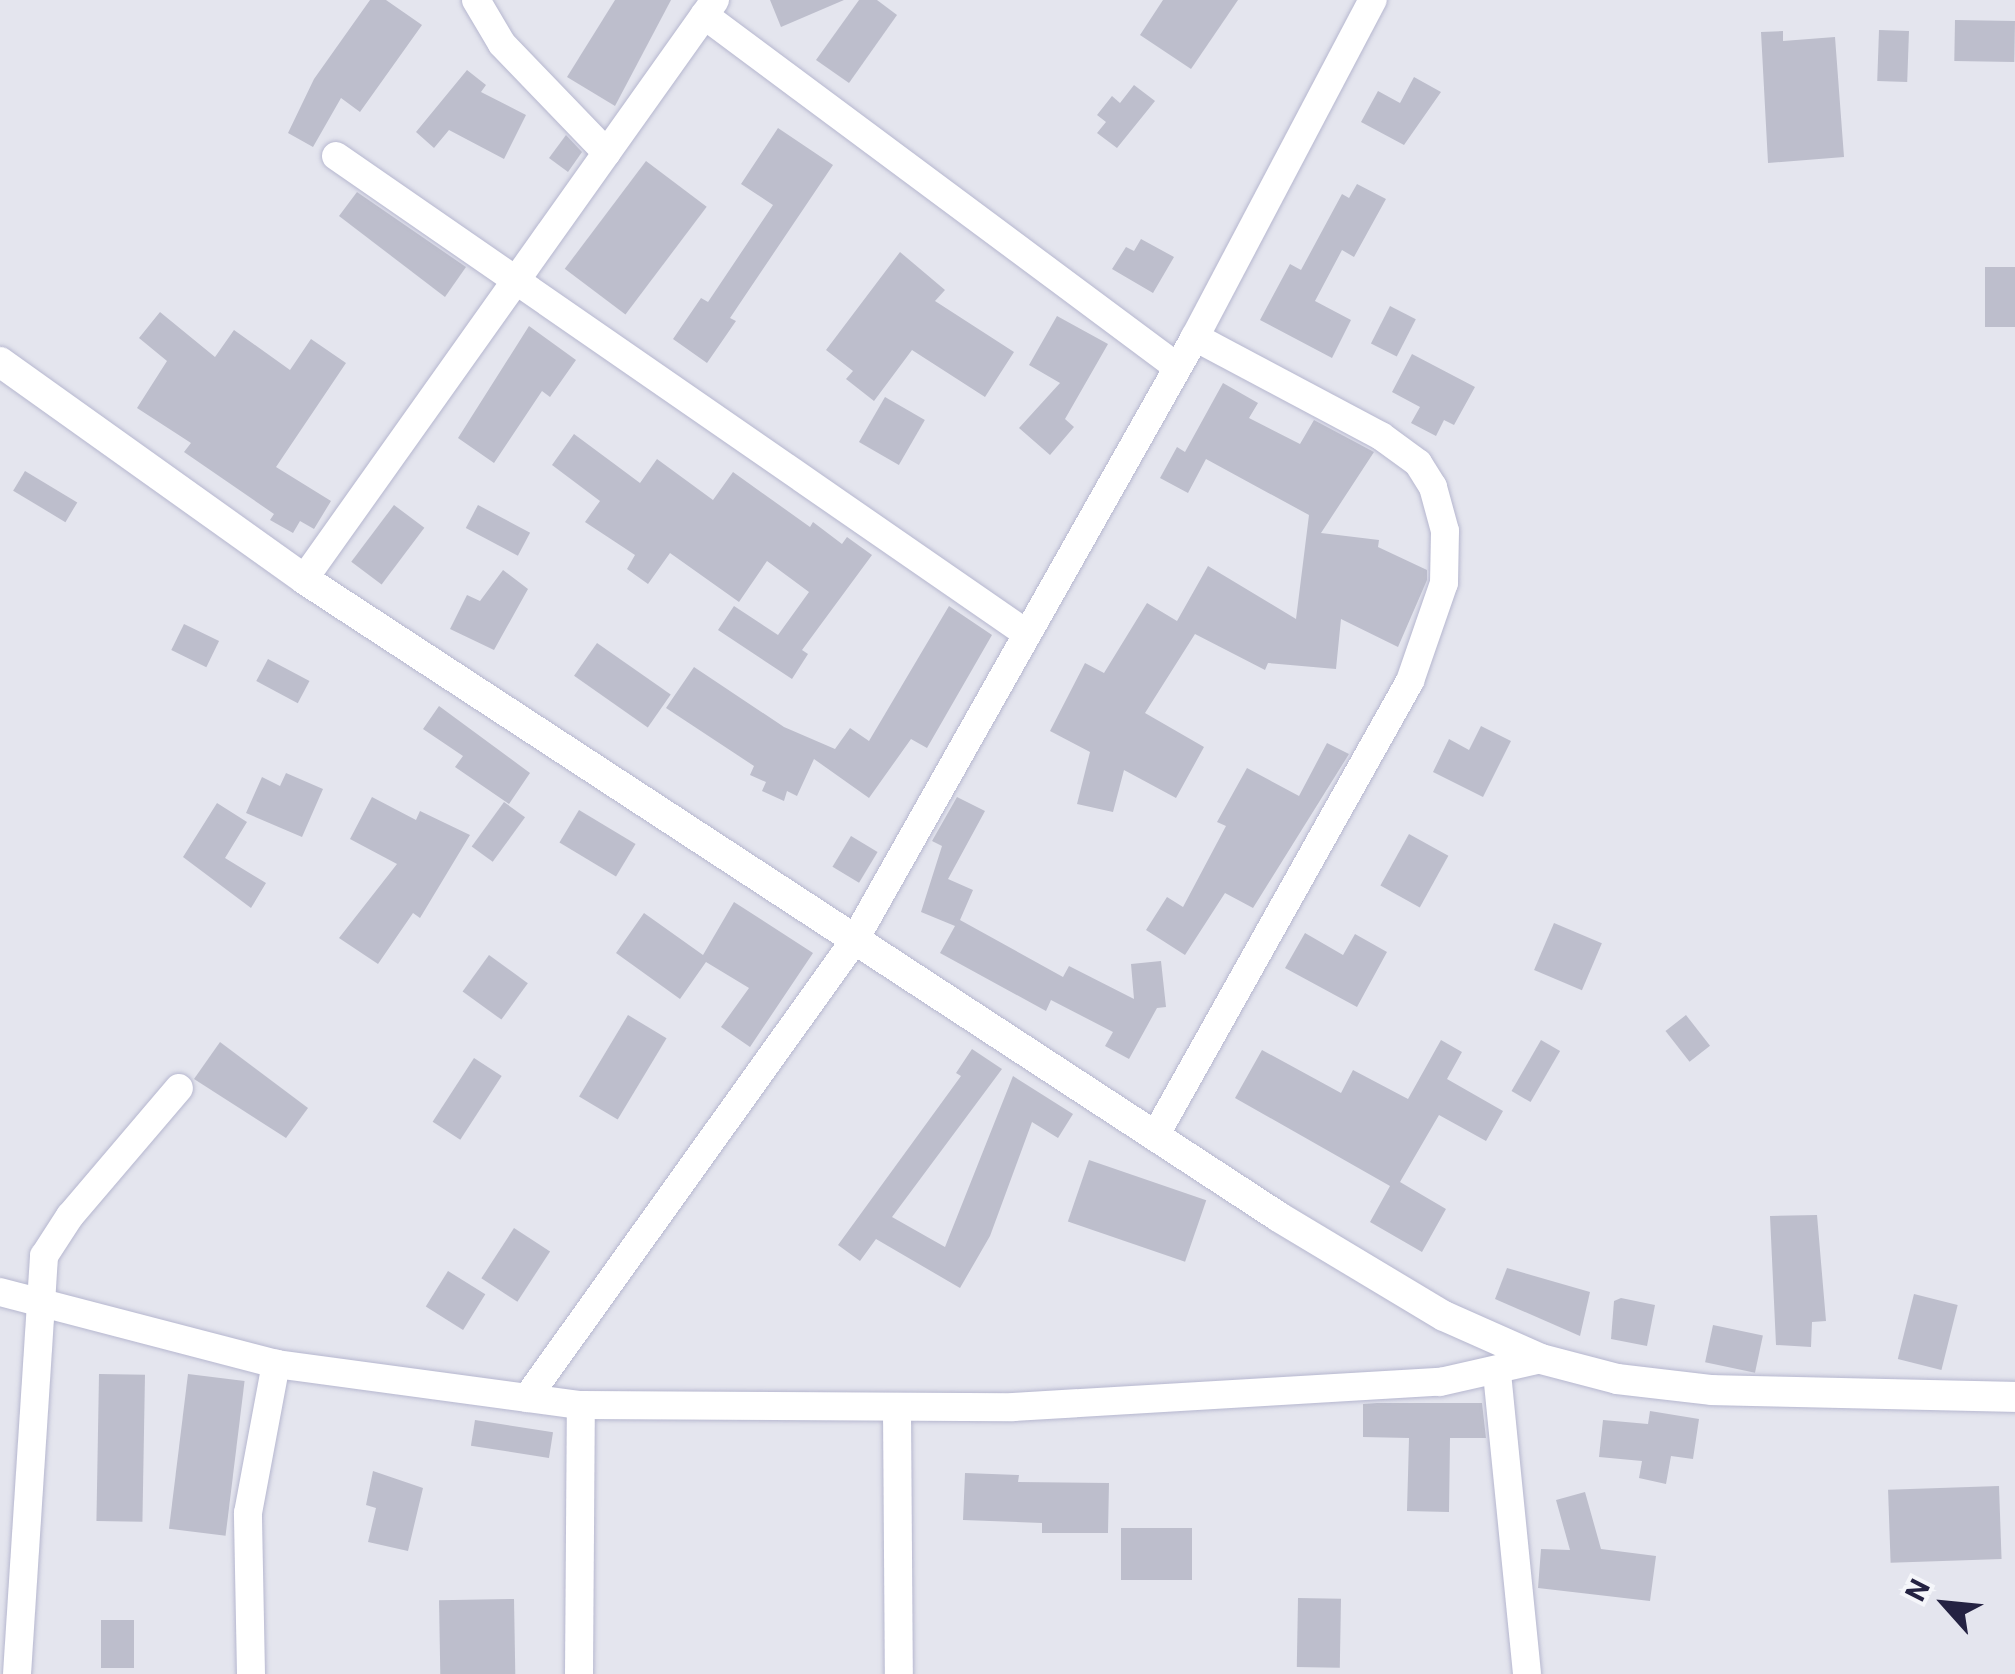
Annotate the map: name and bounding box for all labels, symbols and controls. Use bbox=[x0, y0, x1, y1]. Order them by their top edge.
north arrow bbox=[1895, 1554, 1995, 1654]
text: N bbox=[1899, 1574, 1937, 1606]

